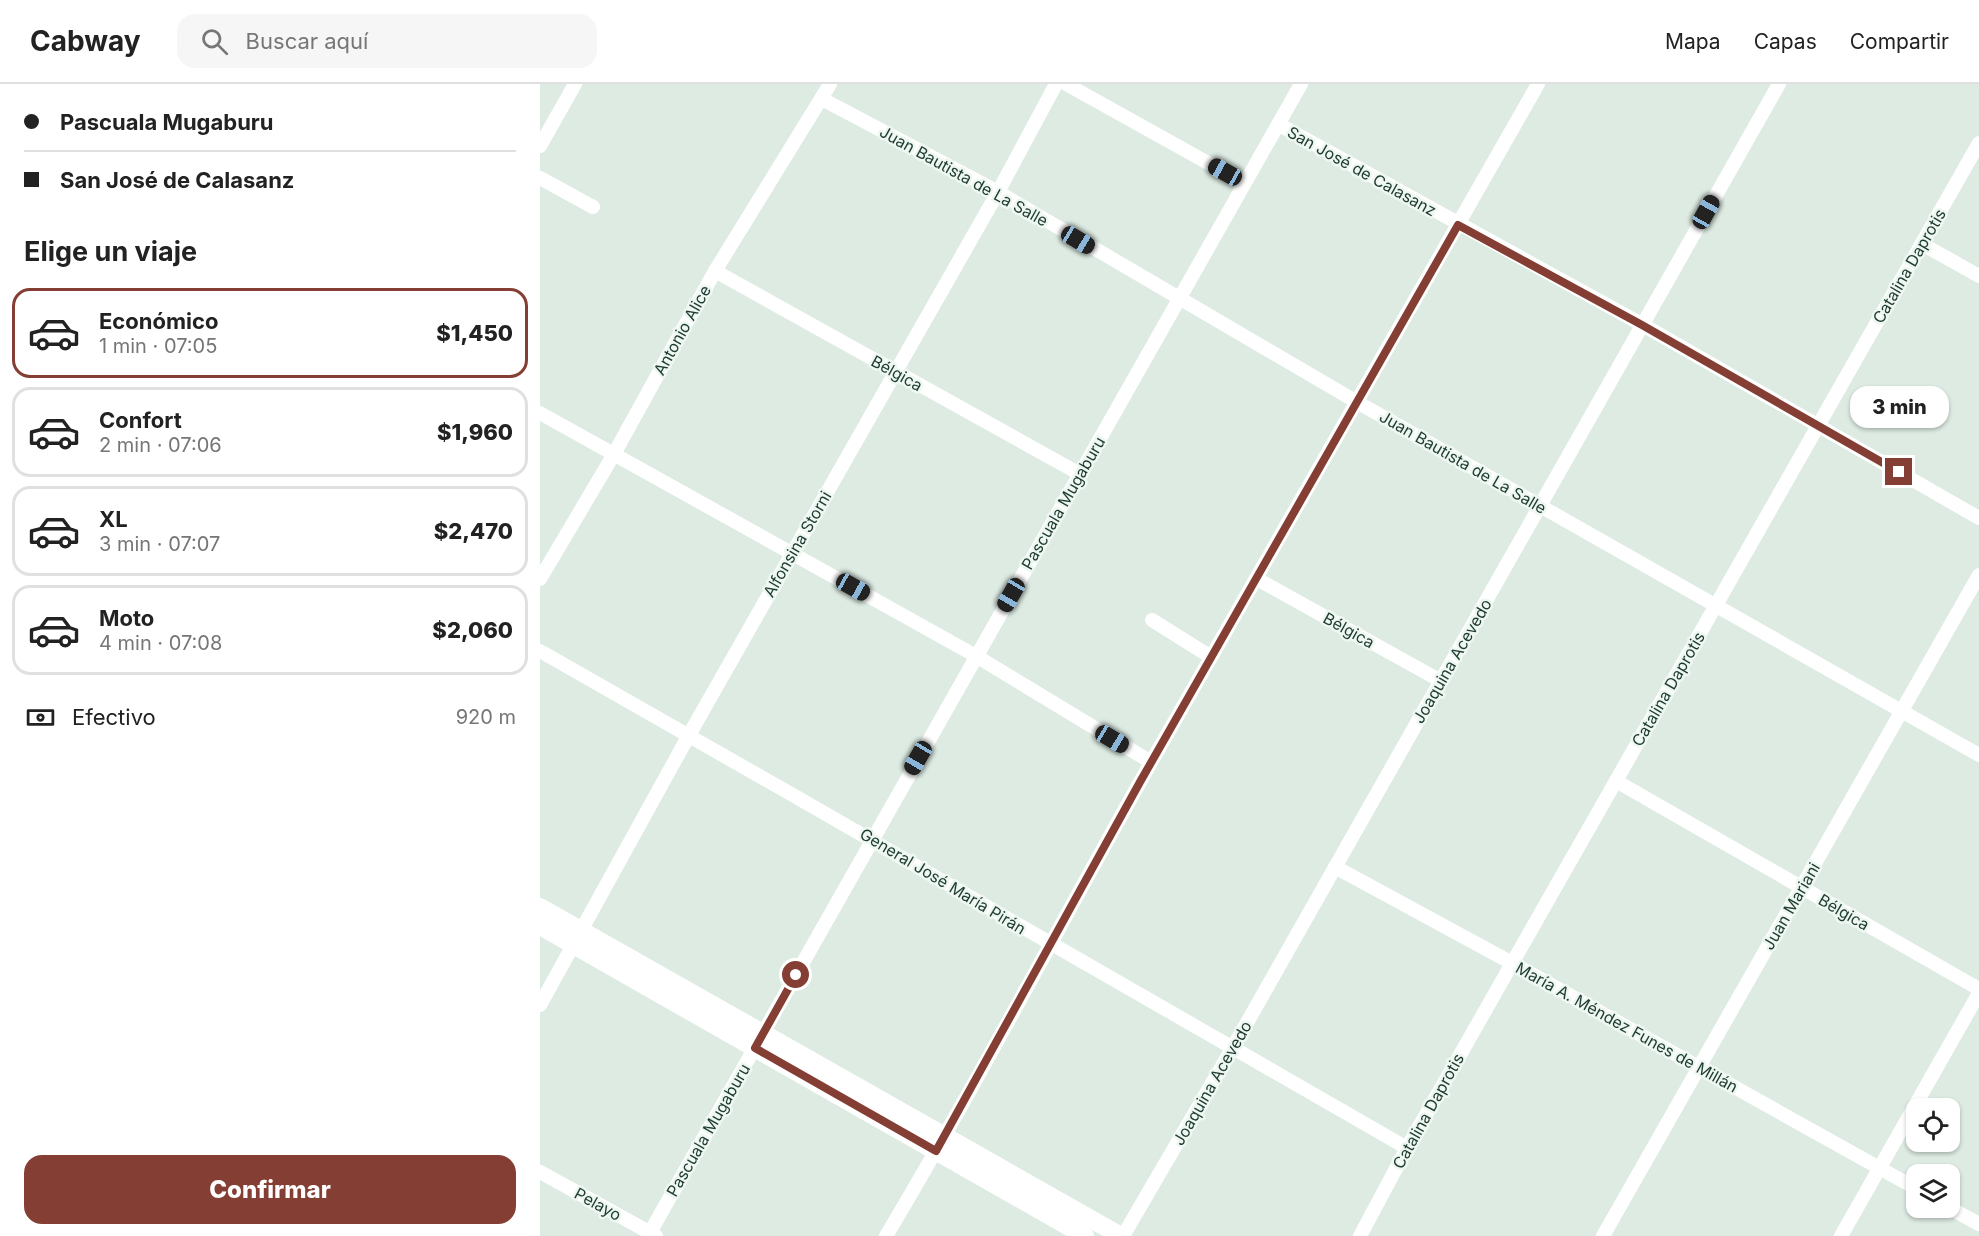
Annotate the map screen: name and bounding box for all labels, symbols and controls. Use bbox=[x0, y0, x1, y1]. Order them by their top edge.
search box bbox=[177, 14, 597, 68]
text: Cabway bbox=[30, 24, 141, 58]
icon: search bbox=[198, 25, 231, 58]
text: Buscar aquí bbox=[246, 28, 368, 54]
text: Mapa bbox=[1665, 29, 1721, 54]
text: Capas bbox=[1754, 29, 1817, 54]
text: Compartir bbox=[1850, 29, 1949, 54]
text: Pascuala Mugaburu bbox=[60, 109, 274, 135]
street label: Juan Bautista de La Salle bbox=[876, 121, 1052, 231]
street label: San José de Calasanz bbox=[1284, 122, 1440, 220]
car bbox=[1205, 155, 1245, 189]
text: San José de Calasanz bbox=[60, 167, 294, 193]
car bbox=[1689, 192, 1723, 232]
street label: Catalina Daprotis bbox=[1868, 205, 1950, 327]
car bbox=[1058, 223, 1098, 257]
text: Elige un viaje bbox=[24, 235, 197, 268]
street label: Antonio Alice bbox=[649, 281, 715, 379]
icon: car bbox=[27, 306, 81, 360]
text: Económico bbox=[99, 308, 218, 334]
text: $1,450 bbox=[436, 320, 513, 346]
text: 1 min · 07:05 bbox=[99, 334, 217, 358]
street label: Bélgica bbox=[868, 351, 926, 395]
callout: 3 min bbox=[1850, 385, 1948, 427]
text: 3 min bbox=[1872, 395, 1927, 419]
icon: car bbox=[27, 405, 81, 459]
street label: Juan Bautista de La Salle bbox=[1376, 406, 1550, 518]
text: Confort bbox=[99, 407, 182, 433]
text: $1,960 bbox=[437, 419, 513, 445]
text: 2 min · 07:06 bbox=[99, 433, 222, 457]
street label: Pascuala Mugaburu bbox=[1017, 433, 1109, 573]
route end bbox=[1885, 458, 1912, 485]
street label: Alfonsina Storni bbox=[759, 487, 835, 601]
icon: car bbox=[27, 504, 81, 558]
text: XL bbox=[99, 506, 128, 532]
text: $2,470 bbox=[434, 518, 513, 544]
text: 3 min · 07:07 bbox=[99, 532, 220, 556]
car bbox=[833, 570, 873, 604]
car bbox=[994, 575, 1028, 615]
street label: Joaquina Acevedo bbox=[1408, 595, 1496, 727]
icon: car bbox=[27, 603, 81, 657]
text: Moto bbox=[99, 605, 154, 631]
street label: Bélgica bbox=[1320, 608, 1378, 652]
text: $2,060 bbox=[432, 617, 513, 643]
street label: Catalina Daprotis bbox=[1627, 628, 1709, 750]
text: 4 min · 07:08 bbox=[99, 631, 222, 655]
icon: cash bbox=[24, 701, 57, 734]
text: Efectivo bbox=[72, 704, 156, 730]
text: 920 m bbox=[456, 705, 516, 729]
car bbox=[1092, 722, 1132, 756]
car bbox=[901, 738, 935, 778]
street label: General José María Pirán bbox=[856, 823, 1030, 939]
street label: Juan Mariani bbox=[1758, 859, 1824, 953]
street label: Bélgica bbox=[1815, 889, 1873, 935]
street label: María A. Méndez Funes de Millán bbox=[1512, 957, 1742, 1097]
route start bbox=[782, 961, 809, 988]
street label: Joaquina Acevedo bbox=[1168, 1017, 1256, 1149]
street label: Catalina Daprotis bbox=[1388, 1050, 1468, 1172]
street label: Pascuala Mugaburu bbox=[662, 1060, 754, 1200]
map controls bbox=[1906, 1098, 1960, 1218]
button: locate bbox=[1906, 1098, 1960, 1152]
button: Confirmar bbox=[24, 1155, 516, 1224]
button: layers bbox=[1906, 1164, 1960, 1218]
street label: Pelayo bbox=[571, 1183, 625, 1225]

